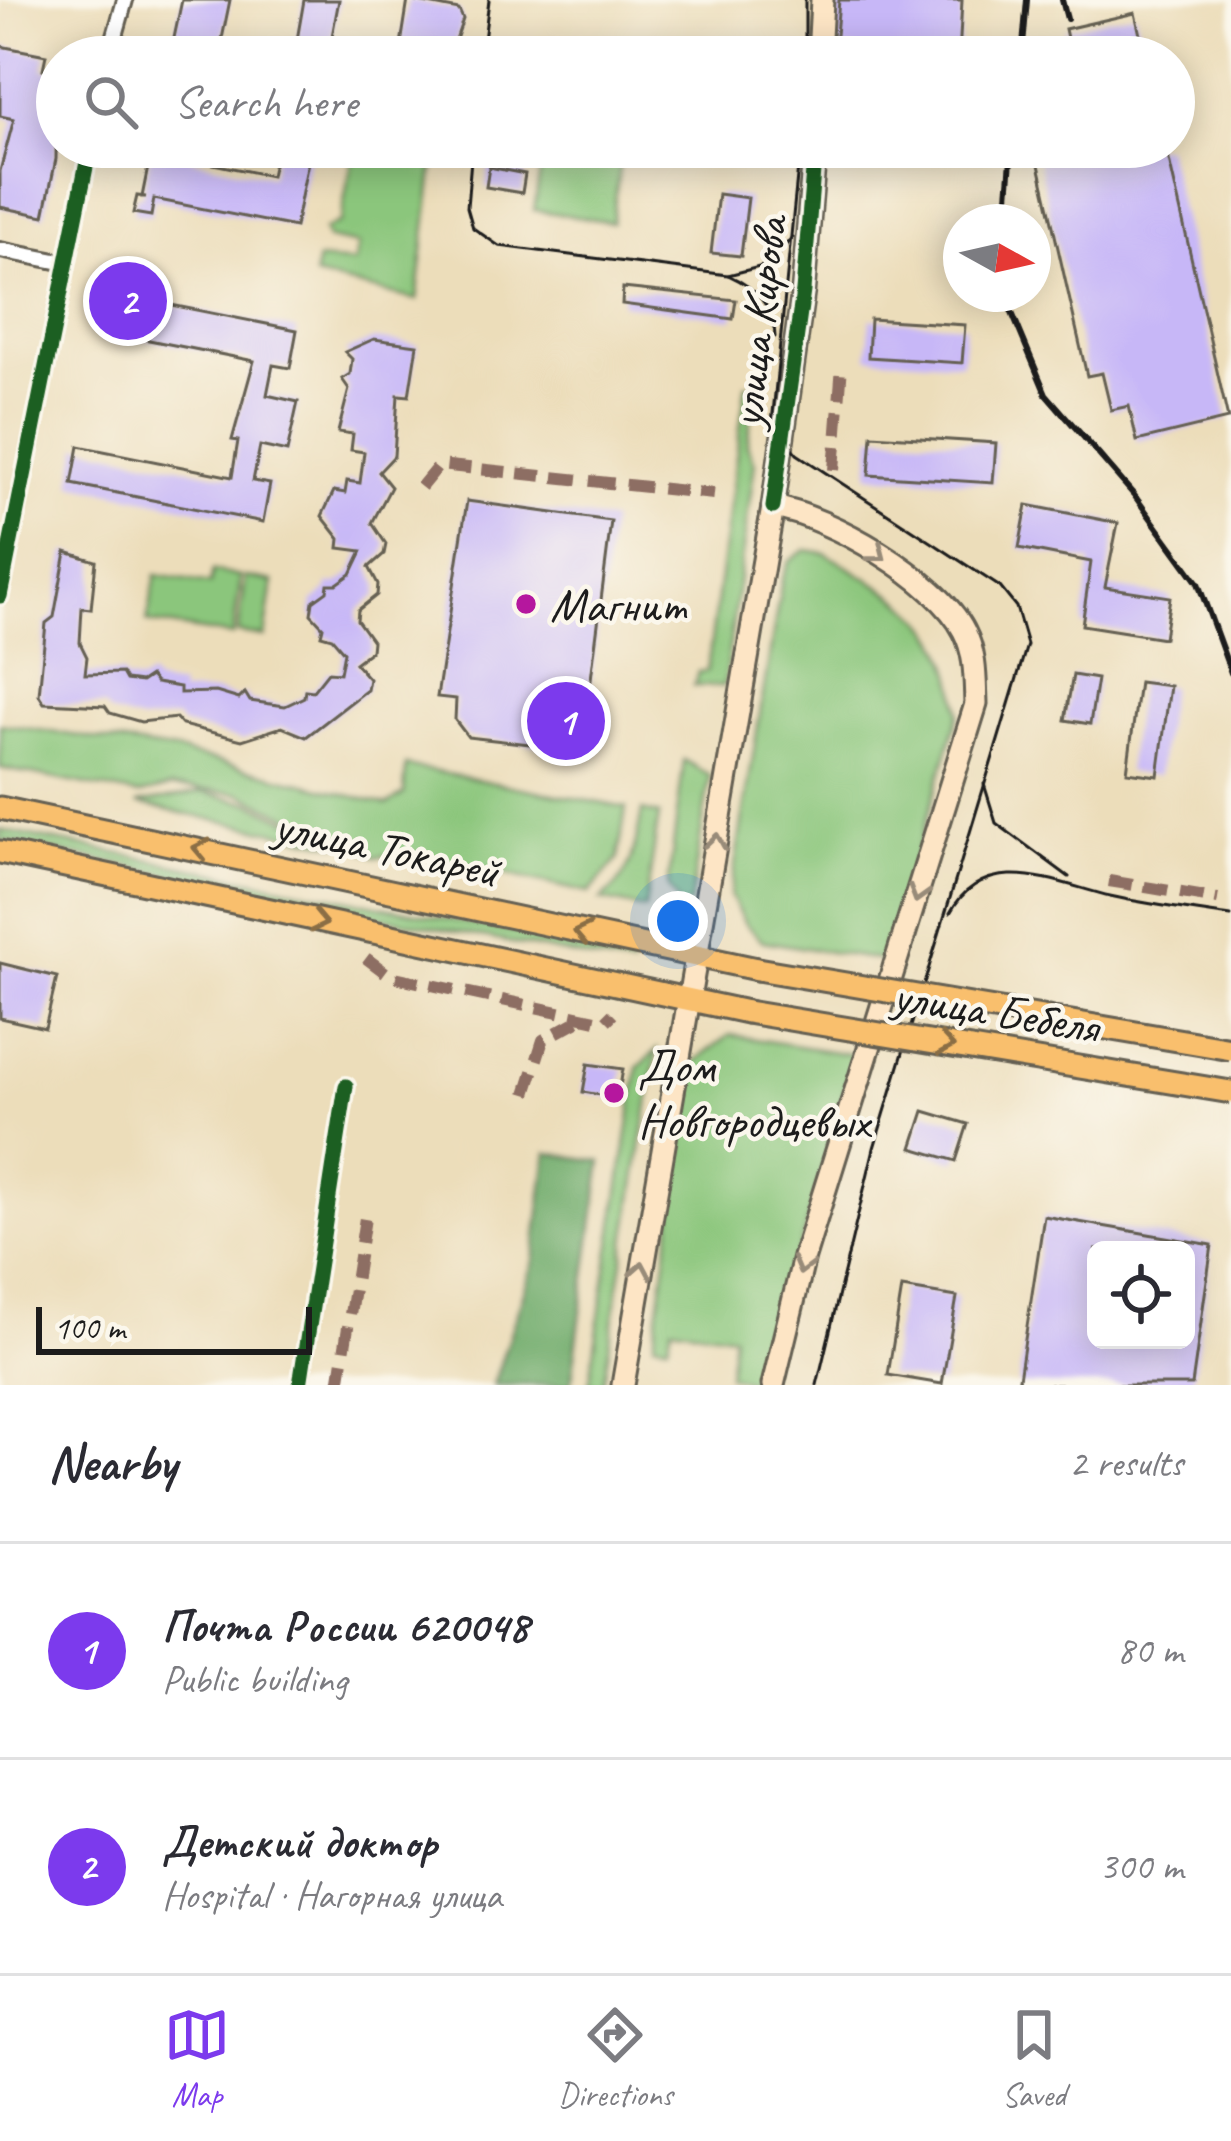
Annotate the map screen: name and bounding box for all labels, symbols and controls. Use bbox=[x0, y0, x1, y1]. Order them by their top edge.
search box bbox=[36, 36, 1195, 168]
icon: search bbox=[78, 69, 144, 135]
text: Search here bbox=[174, 74, 357, 131]
north arrow bbox=[943, 204, 1051, 312]
street label: улица Кирова bbox=[715, 209, 801, 434]
pin: 2 bbox=[89, 256, 167, 346]
one-way arrow bbox=[865, 539, 887, 561]
place label: Магнит bbox=[550, 575, 688, 635]
marker: Магнит bbox=[513, 591, 539, 617]
pin: 1 bbox=[527, 676, 605, 766]
street label: улица Токарей bbox=[266, 794, 507, 902]
one-way arrow bbox=[703, 832, 728, 852]
one-way arrow bbox=[192, 838, 212, 863]
one-way arrow bbox=[907, 883, 932, 904]
your location bbox=[648, 891, 708, 951]
one-way arrow bbox=[309, 908, 329, 933]
one-way arrow bbox=[573, 922, 593, 947]
street label: улица Бебеля bbox=[886, 965, 1106, 1057]
one-way arrow bbox=[935, 1031, 955, 1056]
place label: Дом Новгородцевых bbox=[638, 1036, 873, 1151]
marker: Дом Новгородцевых bbox=[601, 1080, 627, 1106]
map controls bbox=[1087, 1241, 1195, 1349]
button: locate bbox=[1087, 1241, 1195, 1349]
one-way arrow bbox=[791, 1256, 816, 1276]
one-way arrow bbox=[628, 1260, 653, 1280]
scale bar bbox=[36, 1301, 312, 1354]
text: 100 m bbox=[54, 1307, 125, 1349]
text: Nearby bbox=[48, 1431, 176, 1495]
text: 2 results bbox=[1069, 1439, 1183, 1488]
text: Почта России 620048 bbox=[162, 1598, 529, 1655]
text: 1 bbox=[78, 1626, 96, 1675]
text: 80 m bbox=[1117, 1626, 1183, 1675]
text: Public building bbox=[162, 1655, 347, 1704]
text: Детский доктор bbox=[162, 1814, 437, 1871]
text: 2 bbox=[78, 1842, 96, 1891]
text: 300 m bbox=[1099, 1842, 1183, 1891]
text: Hospital · Нагорная улица bbox=[162, 1871, 502, 1920]
tab: Map bbox=[164, 2002, 230, 2116]
tab: Directions bbox=[558, 2002, 673, 2116]
tab: Saved bbox=[1001, 2002, 1067, 2116]

